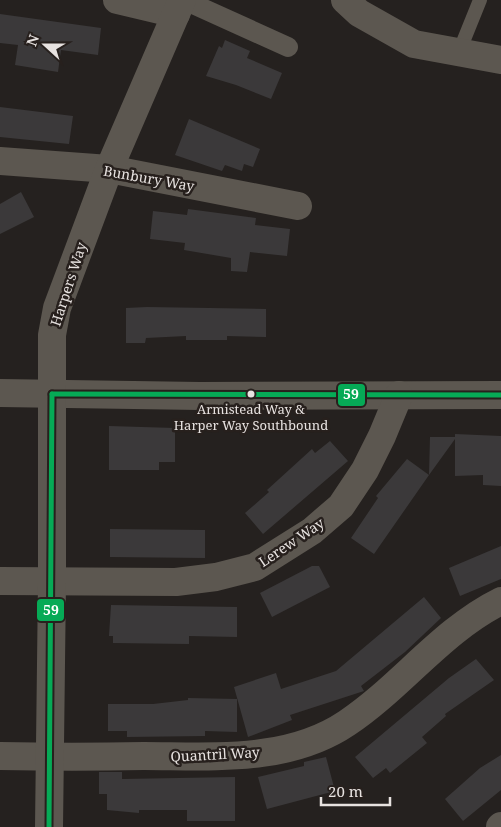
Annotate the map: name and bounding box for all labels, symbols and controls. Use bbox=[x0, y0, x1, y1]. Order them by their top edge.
north arrow bbox=[20, 20, 70, 70]
text: N bbox=[22, 32, 43, 49]
street label: Bunbury Way bbox=[102, 161, 196, 195]
street label: Harpers Way bbox=[45, 239, 91, 328]
line badge: 59 bbox=[337, 383, 366, 407]
text: 59 bbox=[343, 384, 359, 403]
marker: Armistead Way & Harper Way Southbound bbox=[246, 389, 256, 399]
place label: Armistead Way & Harper Way Southbound bbox=[174, 400, 328, 434]
street label: Lerew Way bbox=[255, 513, 328, 571]
line badge: 59 bbox=[36, 598, 65, 622]
text: 59 bbox=[43, 600, 59, 619]
street label: Quantril Way bbox=[170, 742, 260, 766]
scale bar bbox=[321, 774, 390, 806]
text: 20 m bbox=[328, 781, 363, 801]

